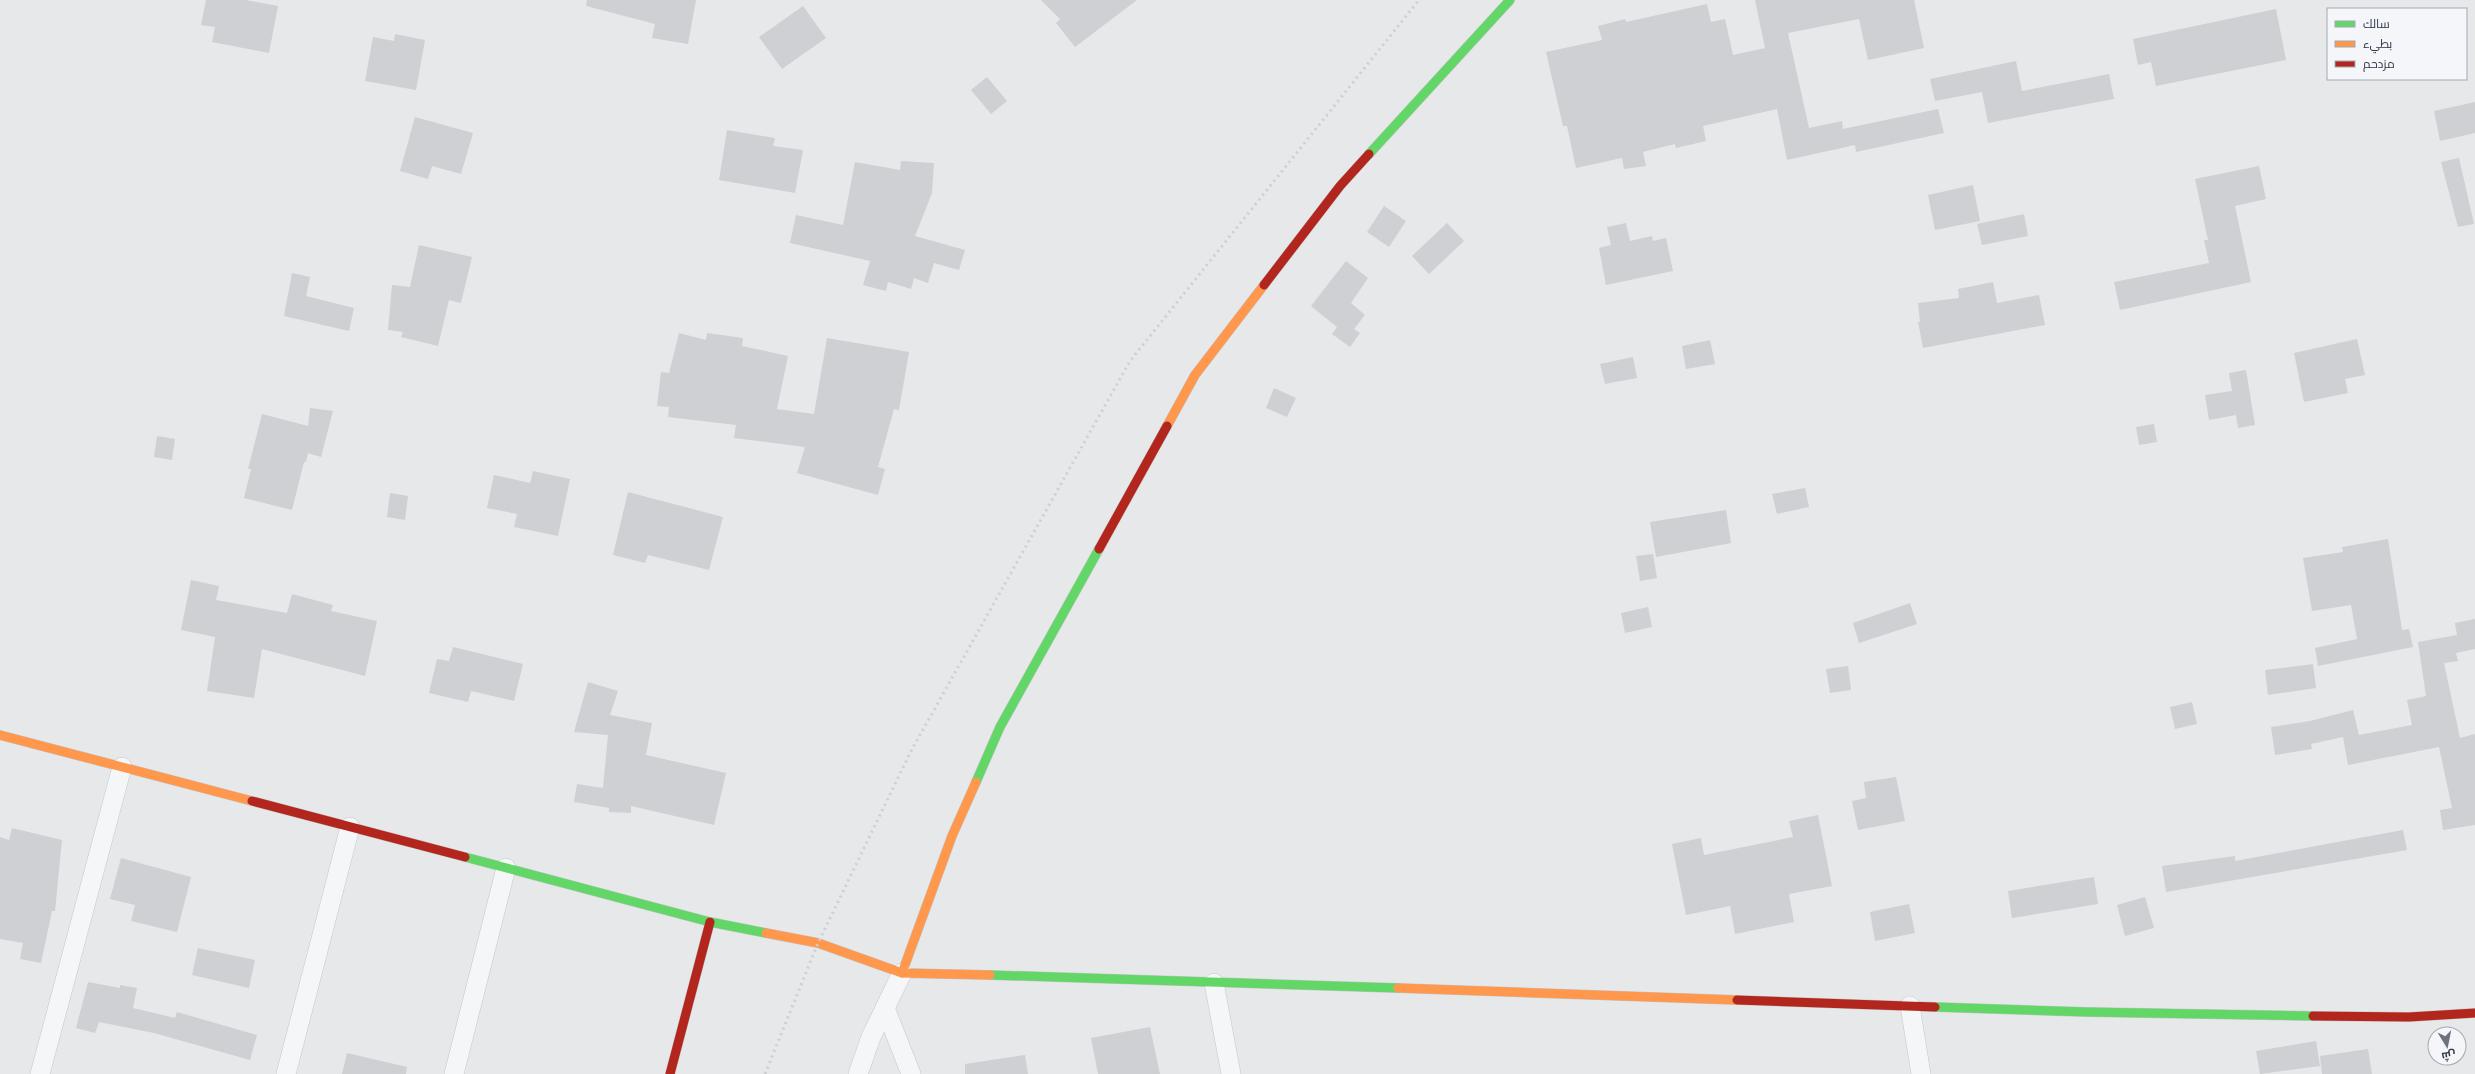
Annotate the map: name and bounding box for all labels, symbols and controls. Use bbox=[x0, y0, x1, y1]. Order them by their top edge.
legend bbox=[2327, 8, 2467, 80]
text: سالك bbox=[2363, 16, 2390, 31]
text: بطيء bbox=[2363, 36, 2392, 54]
text: مزدحم bbox=[2363, 56, 2395, 72]
north arrow bbox=[2427, 1026, 2467, 1066]
text: ش bbox=[2441, 1048, 2457, 1064]

